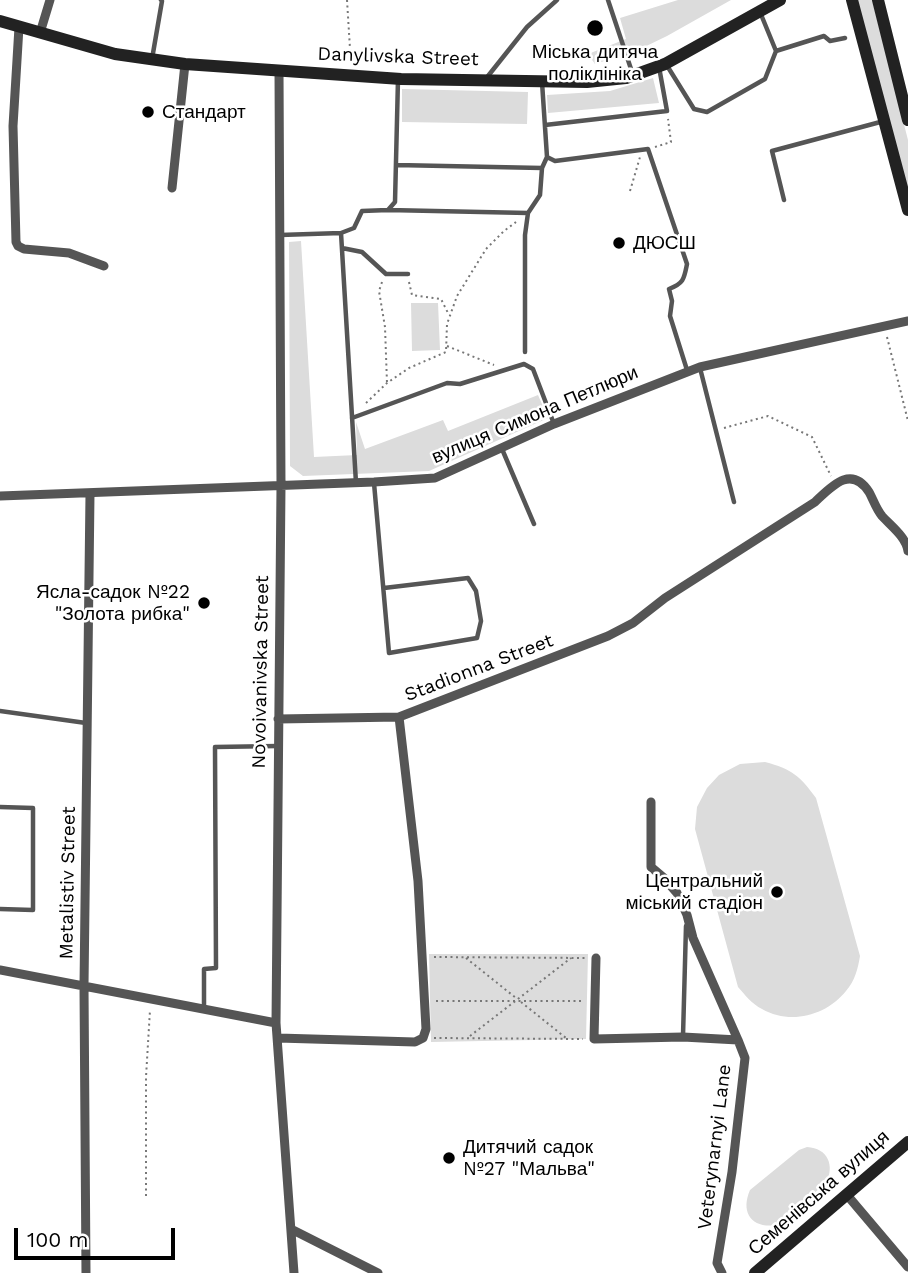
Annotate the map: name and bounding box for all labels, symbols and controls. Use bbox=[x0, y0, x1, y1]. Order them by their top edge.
marker: Міська дитяча поліклініка bbox=[585, 18, 605, 38]
place label: Міська дитяча поліклініка bbox=[532, 41, 658, 85]
street label: Danylivska Street bbox=[317, 43, 479, 71]
place label: Стандарт bbox=[162, 101, 246, 123]
marker: Стандарт bbox=[140, 104, 156, 120]
place label: ДЮСШ bbox=[633, 232, 696, 254]
marker: ДЮСШ bbox=[611, 235, 627, 251]
street label: вулиця Симона Петлюри bbox=[428, 361, 642, 469]
street label: Novoivanivska Street bbox=[248, 575, 274, 769]
place label: Ясла-садок №22 "Золота рибка" bbox=[36, 581, 190, 625]
marker: Ясла-садок №22 "Золота рибка" bbox=[196, 595, 212, 611]
street label: Stadionna Street bbox=[402, 629, 556, 707]
street label: Metalistiv Street bbox=[55, 806, 81, 960]
place label: Центральний міський стадіон bbox=[625, 870, 763, 914]
marker: Центральний міський стадіон bbox=[769, 884, 785, 900]
street label: Veterynarnyi Lane bbox=[694, 1063, 736, 1231]
street label: Семенівська вулиця bbox=[744, 1126, 894, 1260]
place label: Дитячий садок №27 "Мальва" bbox=[463, 1136, 595, 1180]
marker: Дитячий садок №27 "Мальва" bbox=[441, 1150, 457, 1166]
scale bar bbox=[18, 1214, 178, 1258]
text: 100 m bbox=[27, 1227, 89, 1252]

